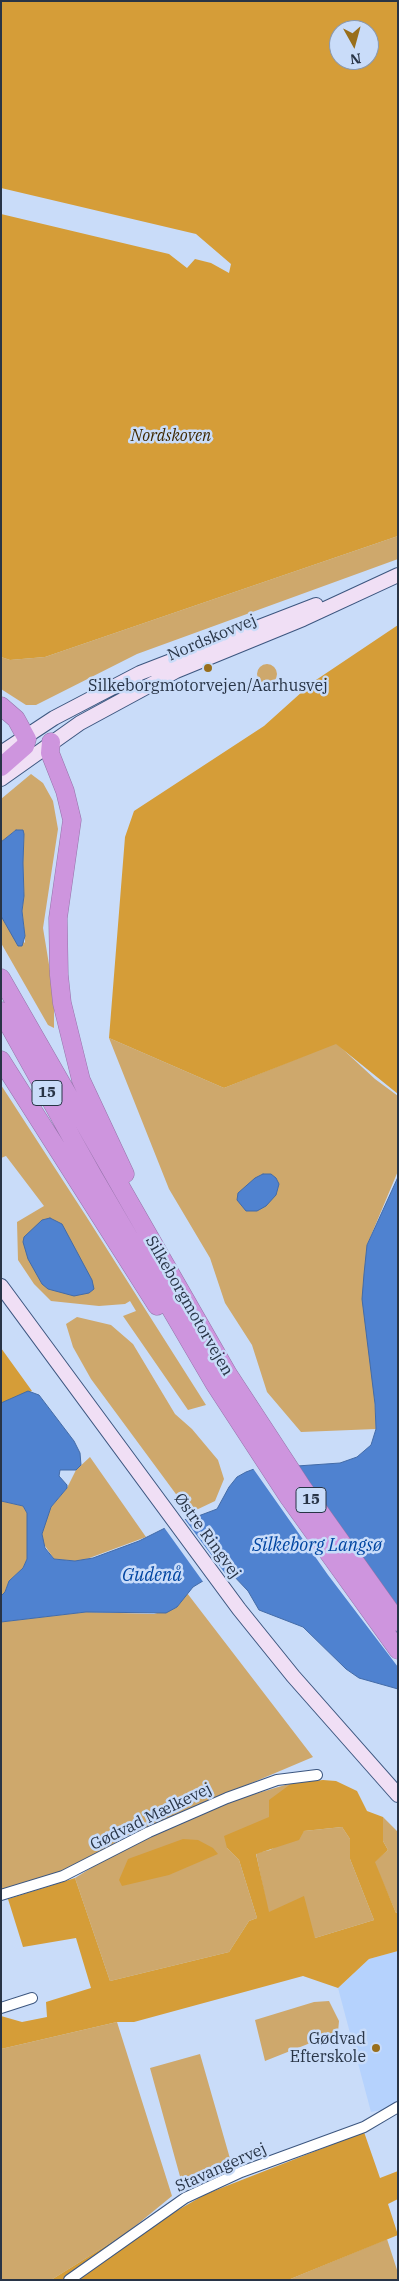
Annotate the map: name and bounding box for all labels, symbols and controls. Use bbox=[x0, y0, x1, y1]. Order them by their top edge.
north arrow bbox=[329, 20, 379, 70]
text: N bbox=[349, 49, 362, 69]
park label: Nordskoven bbox=[131, 426, 211, 446]
street label: Nordskovvej bbox=[165, 611, 259, 665]
marker: Silkeborgmotorvejen/Aarhusvej bbox=[202, 662, 214, 674]
place label: Silkeborgmotorvejen/Aarhusvej bbox=[88, 676, 328, 696]
road number: 15 bbox=[32, 1080, 62, 1106]
street label: Silkeborgmotorvejen bbox=[141, 1233, 237, 1379]
road number: 15 bbox=[296, 1488, 326, 1512]
street label: Østre Ringvej bbox=[170, 1490, 244, 1582]
water label: Silkeborg Langsø bbox=[252, 1535, 382, 1557]
water label: Gudenå bbox=[122, 1565, 182, 1587]
street label: Gødvad Mælkevej bbox=[87, 1779, 215, 1855]
place label: Gødvad Efterskole bbox=[290, 2029, 366, 2067]
marker: Gødvad Efterskole bbox=[370, 2042, 382, 2054]
street label: Stavangervej bbox=[173, 2139, 269, 2197]

